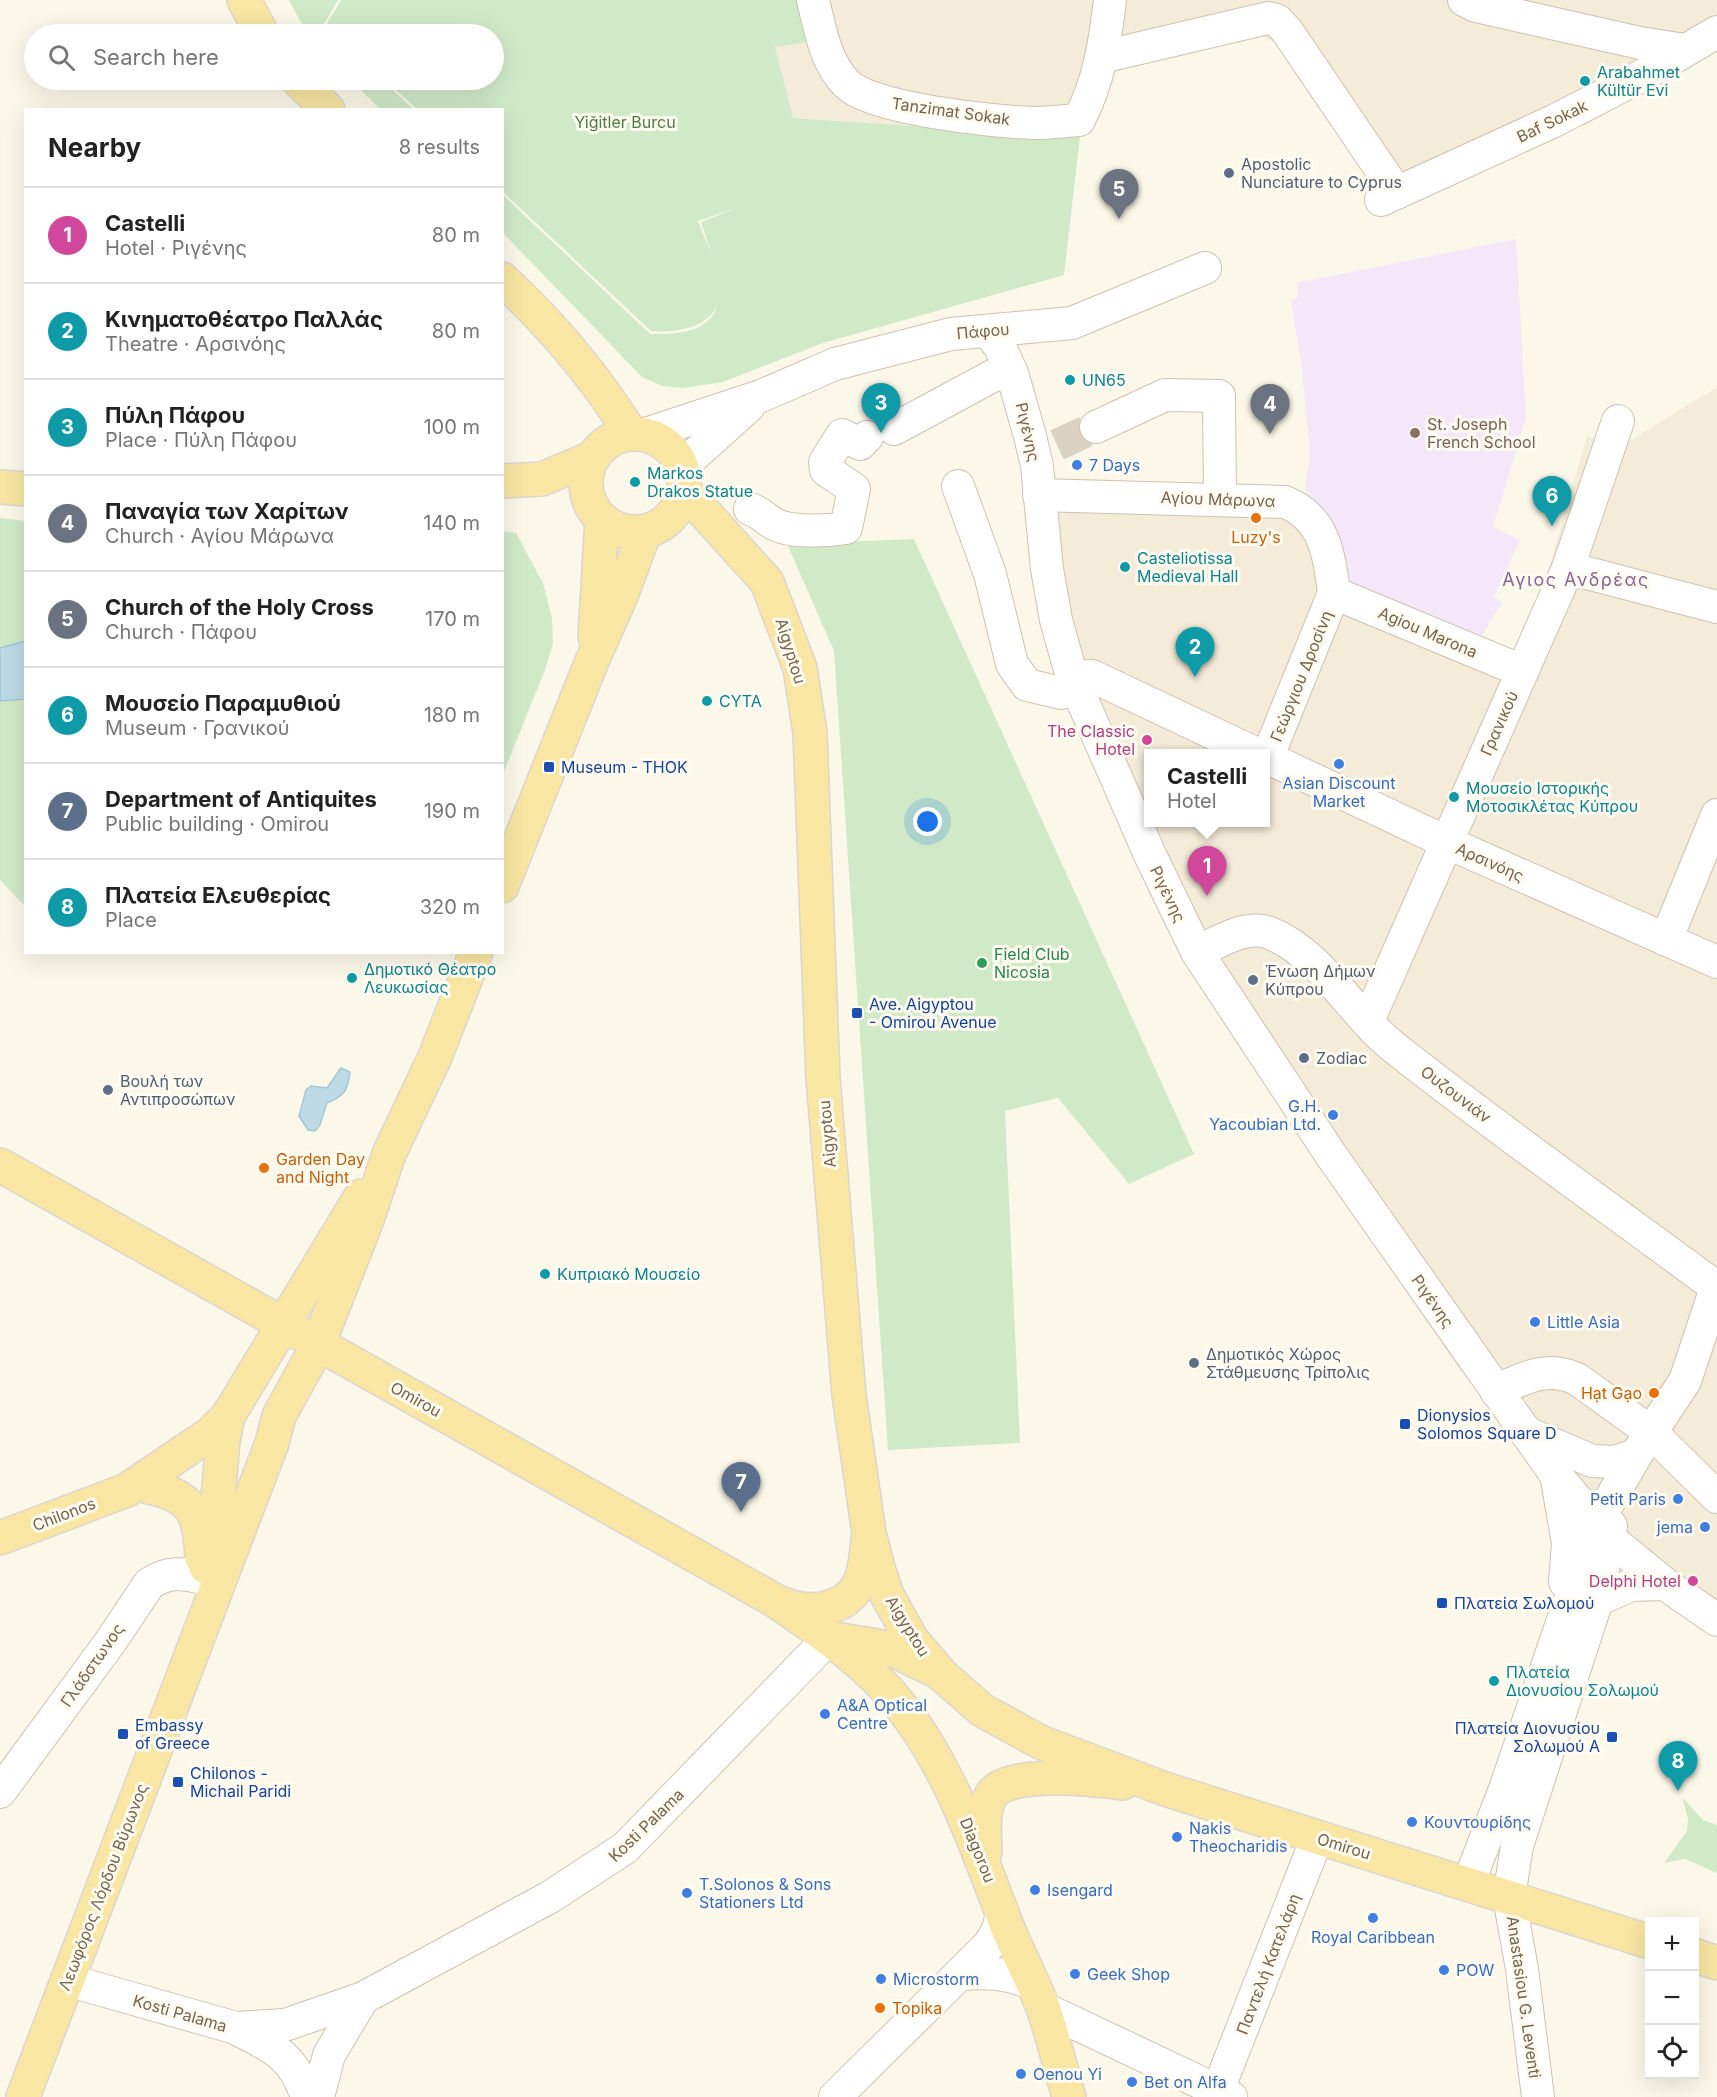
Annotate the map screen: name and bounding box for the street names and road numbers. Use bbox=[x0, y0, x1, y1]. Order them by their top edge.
street label: Tanzimat Sokak bbox=[890, 93, 1012, 129]
street label: Baf Sokak bbox=[1513, 95, 1591, 147]
street label: Πάφου bbox=[956, 319, 1010, 343]
street label: Ριγένης bbox=[1011, 400, 1045, 464]
street label: Αγίου Μάρωνα bbox=[1160, 487, 1276, 511]
street label: Agiou Marona bbox=[1376, 602, 1480, 662]
street label: Γεώργιου Δροσίνη bbox=[1266, 607, 1336, 745]
street label: Aigyptou bbox=[772, 616, 810, 686]
street label: Γρανικού bbox=[1476, 687, 1522, 759]
street label: Αρσινόης bbox=[1453, 838, 1527, 886]
street label: Ριγένης bbox=[1146, 863, 1190, 925]
street label: Ουζουνιάν bbox=[1417, 1061, 1495, 1127]
street label: Aigyptou bbox=[814, 1099, 840, 1169]
street label: Ριγένης bbox=[1408, 1271, 1458, 1331]
street label: Omirou bbox=[387, 1377, 445, 1421]
street label: Chilonos bbox=[30, 1493, 98, 1535]
street label: Aigyptou bbox=[882, 1592, 934, 1660]
street label: Γλάδστωνος bbox=[56, 1619, 128, 1711]
street label: Λεωφόρος Λόρδου Βύρωνος bbox=[54, 1781, 152, 1993]
street label: Kosti Palama bbox=[604, 1784, 688, 1866]
street label: Diagorou bbox=[956, 1814, 1000, 1886]
street label: Omirou bbox=[1315, 1828, 1373, 1864]
street label: Παντελή Κατελάρη bbox=[1232, 1891, 1304, 2037]
street label: Anastasiou G. Leventi bbox=[1503, 1915, 1545, 2079]
street label: Kosti Palama bbox=[131, 1990, 229, 2036]

